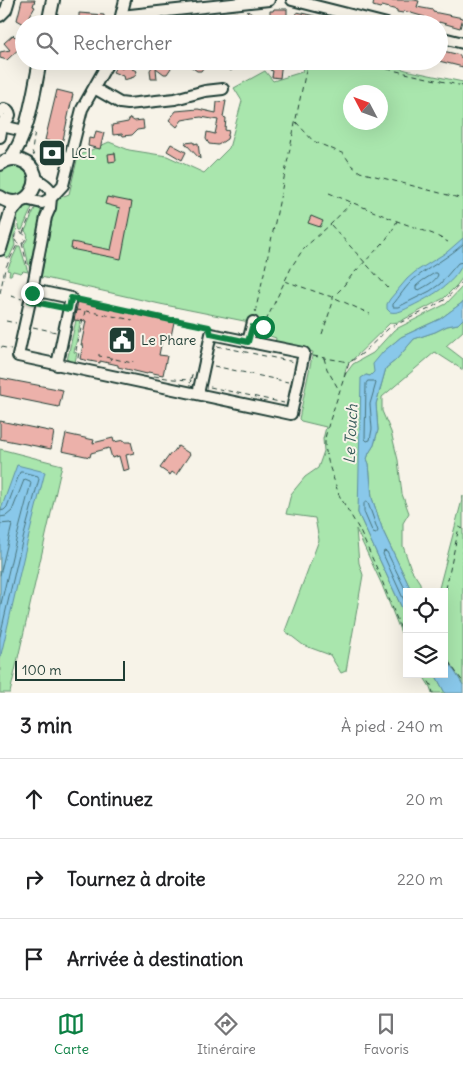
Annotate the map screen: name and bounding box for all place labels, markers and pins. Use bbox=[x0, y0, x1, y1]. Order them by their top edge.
bank icon: LCL bbox=[37, 138, 67, 168]
place label: LCL bbox=[71, 144, 95, 162]
public building icon: Le Phare bbox=[107, 325, 137, 355]
place label: Le Phare bbox=[141, 331, 196, 349]

